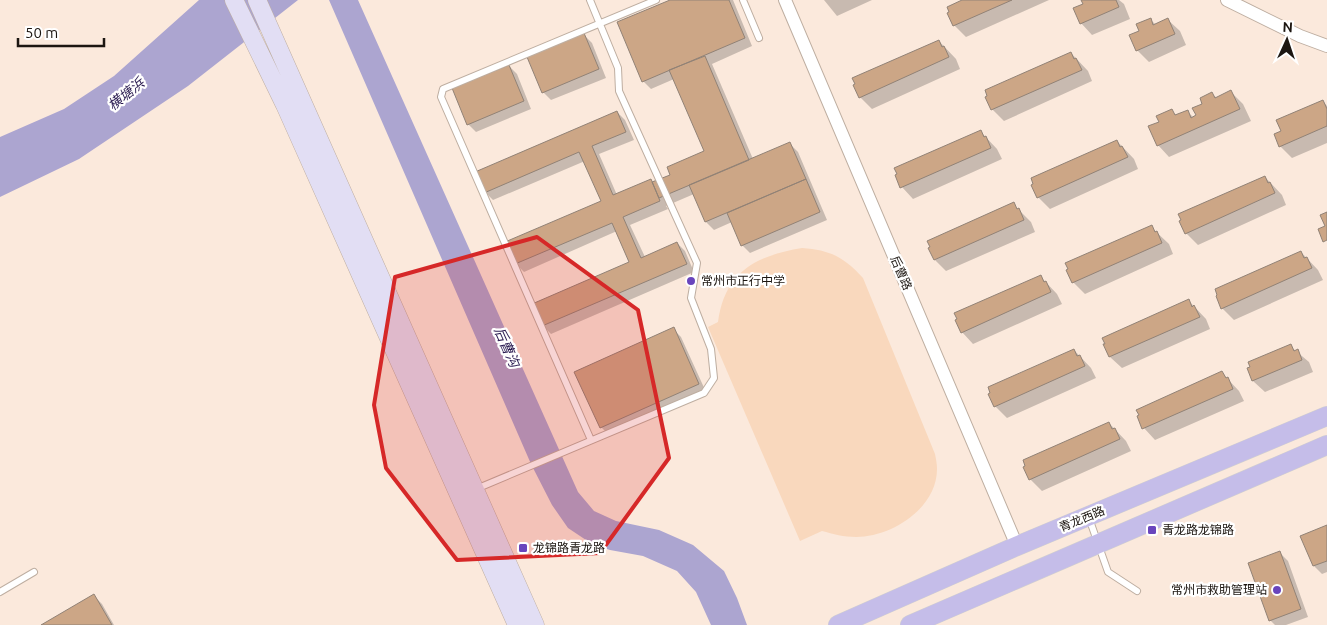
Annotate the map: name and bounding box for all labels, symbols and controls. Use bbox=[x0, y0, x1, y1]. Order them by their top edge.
scale bar bbox=[18, 15, 104, 47]
north arrow bbox=[1262, 15, 1312, 65]
text: N bbox=[1282, 19, 1293, 35]
text: 50 m bbox=[25, 24, 58, 41]
water label: 横塘浜 bbox=[105, 74, 148, 113]
street label: 后曹路 bbox=[888, 254, 914, 292]
place label: 常州市正行中学 bbox=[701, 274, 785, 287]
marker: 常州市正行中学 bbox=[685, 275, 697, 287]
water label: 后曹沟 bbox=[491, 325, 524, 371]
street label: 青龙西路 bbox=[1057, 504, 1107, 534]
place label: 青龙路龙锦路 bbox=[1162, 523, 1234, 536]
marker: 青龙路龙锦路 bbox=[1146, 524, 1158, 536]
place label: 龙锦路青龙路 bbox=[533, 541, 605, 554]
marker: 龙锦路青龙路 bbox=[517, 542, 529, 554]
place label: 常州市救助管理站 bbox=[1171, 583, 1267, 596]
marker: 常州市救助管理站 bbox=[1271, 584, 1283, 596]

